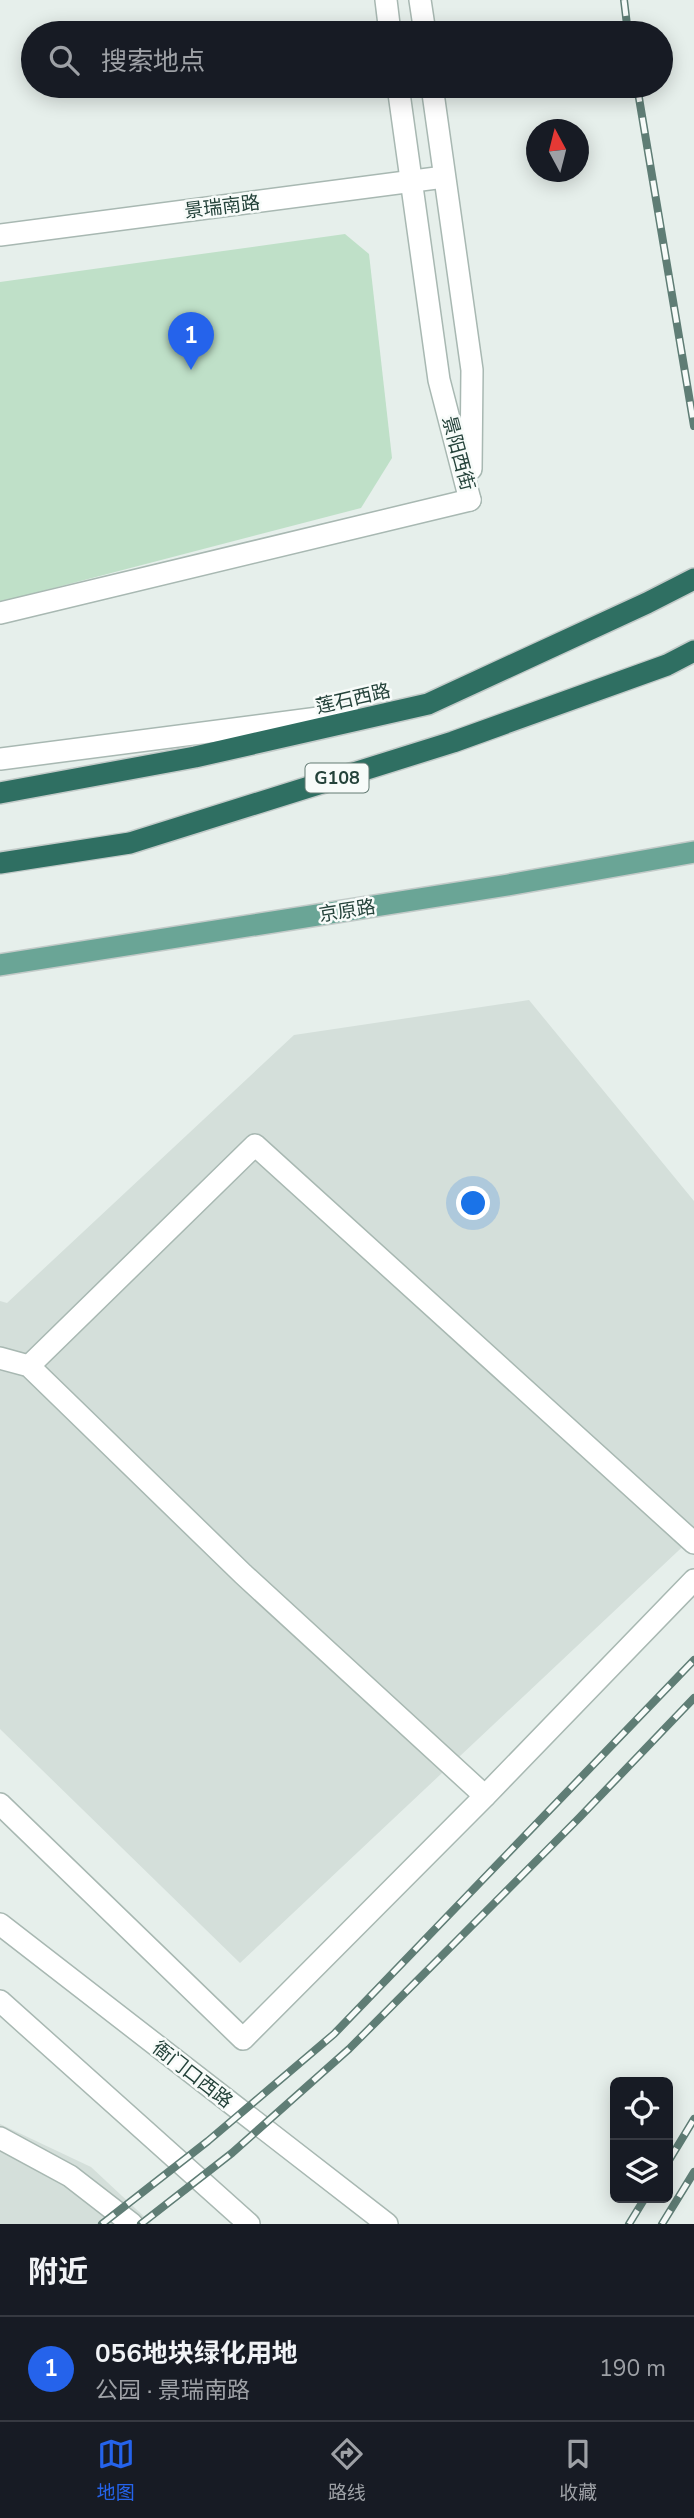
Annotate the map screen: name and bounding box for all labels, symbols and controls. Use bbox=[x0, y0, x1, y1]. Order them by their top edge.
search box bbox=[21, 21, 673, 98]
icon: search bbox=[45, 41, 83, 79]
text: 搜索地点 bbox=[101, 44, 205, 79]
north arrow bbox=[526, 119, 589, 182]
street label: 景瑞南路 bbox=[183, 189, 261, 225]
pin: 1 bbox=[168, 312, 214, 370]
street label: 景阳西街 bbox=[436, 413, 480, 493]
street label: 莲石西路 bbox=[313, 678, 393, 720]
road number: G108 bbox=[306, 764, 368, 792]
street label: 京原路 bbox=[317, 894, 377, 928]
your location bbox=[456, 1186, 490, 1220]
street label: 衙门口西路 bbox=[147, 2035, 238, 2114]
map controls bbox=[610, 2077, 673, 2203]
button: locate bbox=[610, 2077, 673, 2140]
button: layers bbox=[610, 2140, 673, 2203]
text: 附近 bbox=[28, 2252, 88, 2293]
text: 056地块绿化用地 bbox=[95, 2336, 298, 2371]
text: 1 bbox=[44, 2353, 58, 2384]
text: 190 m bbox=[599, 2353, 666, 2384]
text: 公园 · 景瑞南路 bbox=[95, 2375, 250, 2406]
tab: 地图 bbox=[97, 2435, 135, 2506]
tab: 路线 bbox=[328, 2435, 366, 2506]
tab: 收藏 bbox=[559, 2435, 597, 2506]

